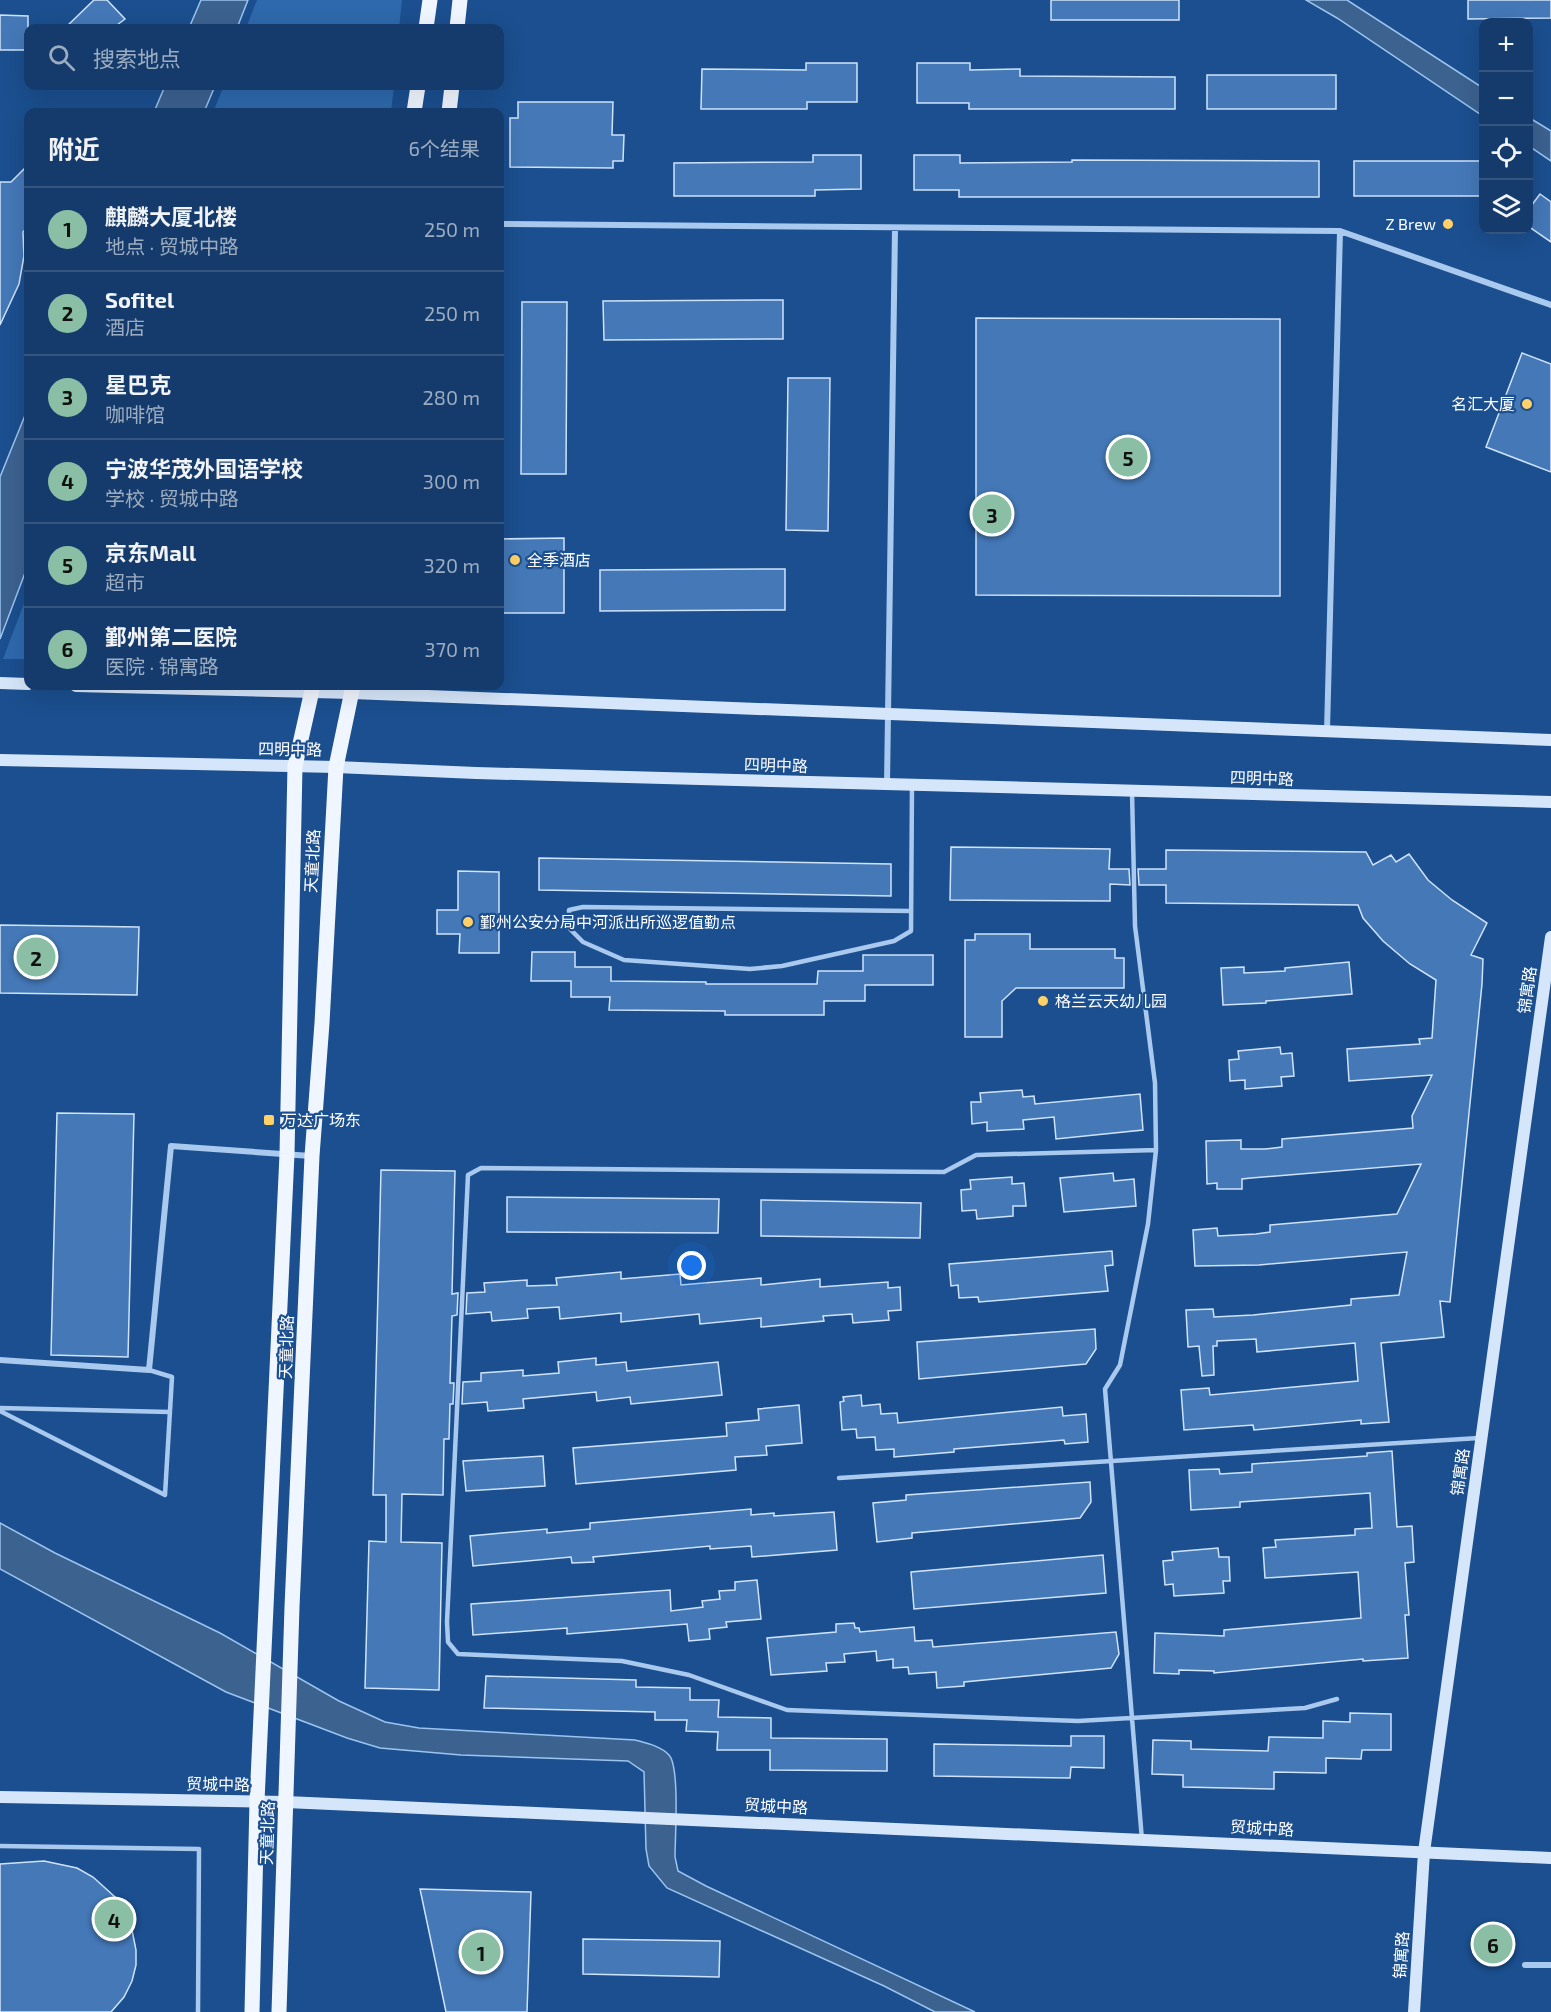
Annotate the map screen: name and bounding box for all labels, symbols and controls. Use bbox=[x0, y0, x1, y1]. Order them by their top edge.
map controls bbox=[1479, 18, 1533, 234]
button: + bbox=[1479, 18, 1533, 72]
search box bbox=[24, 24, 504, 90]
icon: search bbox=[45, 41, 78, 74]
text: 搜索地点 bbox=[93, 45, 181, 71]
button: − bbox=[1479, 72, 1533, 126]
button: locate bbox=[1479, 126, 1533, 180]
text: 附近 bbox=[48, 133, 100, 164]
text: 6个结果 bbox=[409, 136, 480, 160]
button: layers bbox=[1479, 180, 1533, 234]
text: 麒麟大厦北楼 bbox=[105, 203, 237, 229]
place label: Z Brew bbox=[1385, 214, 1436, 233]
text: 1 bbox=[63, 217, 72, 241]
text: 250 m bbox=[424, 217, 480, 241]
marker: Z Brew bbox=[1441, 217, 1455, 231]
text: 地点 · 贸城中路 bbox=[105, 234, 239, 258]
text: Sofitel bbox=[105, 286, 174, 312]
text: 2 bbox=[62, 301, 73, 325]
text: 250 m bbox=[424, 301, 480, 325]
text: 酒店 bbox=[105, 315, 145, 339]
text: 星巴克 bbox=[105, 371, 171, 397]
text: 3 bbox=[62, 385, 73, 409]
text: 280 m bbox=[423, 385, 480, 409]
place label: 名汇大厦 bbox=[1451, 394, 1515, 413]
marker: 名汇大厦 bbox=[1520, 397, 1534, 411]
text: 咖啡馆 bbox=[105, 402, 165, 426]
pin: 5 bbox=[1108, 434, 1148, 480]
text: 宁波华茂外国语学校 bbox=[105, 455, 303, 481]
text: 4 bbox=[61, 469, 74, 493]
text: 300 m bbox=[423, 469, 480, 493]
text: 学校 · 贸城中路 bbox=[105, 486, 239, 510]
pin: 3 bbox=[972, 492, 1012, 536]
text: 京东Mall bbox=[105, 539, 196, 565]
place label: 全季酒店 bbox=[527, 550, 591, 569]
text: 5 bbox=[62, 553, 73, 577]
text: 320 m bbox=[424, 553, 480, 577]
marker: 全季酒店 bbox=[508, 553, 522, 567]
text: 超市 bbox=[105, 570, 145, 594]
text: 鄞州第二医院 bbox=[105, 623, 237, 649]
text: 6 bbox=[62, 637, 73, 661]
text: 370 m bbox=[425, 637, 480, 661]
text: 医院 · 锦寓路 bbox=[105, 654, 219, 678]
street label: 四明中路 bbox=[258, 738, 322, 759]
street label: 四明中路 bbox=[744, 754, 808, 775]
street label: 四明中路 bbox=[1230, 767, 1294, 788]
street label: 天童北路 bbox=[300, 829, 323, 893]
place label: 鄞州公安分局中河派出所巡逻值勤点 bbox=[480, 912, 736, 931]
marker: 鄞州公安分局中河派出所巡逻值勤点 bbox=[461, 915, 475, 929]
pin: 2 bbox=[16, 934, 56, 980]
street label: 锦寓路 bbox=[1514, 965, 1539, 1015]
place label: 格兰云天幼儿园 bbox=[1055, 991, 1167, 1010]
marker: 格兰云天幼儿园 bbox=[1036, 994, 1050, 1008]
place label: 万达广场东 bbox=[281, 1110, 361, 1129]
marker: 万达广场东 bbox=[262, 1113, 276, 1127]
your location bbox=[677, 1251, 706, 1280]
street label: 天童北路 bbox=[275, 1315, 296, 1379]
street label: 锦寓路 bbox=[1447, 1447, 1472, 1497]
street label: 贸城中路 bbox=[186, 1773, 250, 1794]
street label: 贸城中路 bbox=[744, 1794, 808, 1817]
street label: 天童北路 bbox=[256, 1801, 277, 1865]
street label: 贸城中路 bbox=[1230, 1816, 1294, 1839]
pin: 4 bbox=[94, 1896, 134, 1942]
pin: 6 bbox=[1474, 1922, 1512, 1966]
pin: 1 bbox=[462, 1930, 500, 1974]
street label: 锦寓路 bbox=[1389, 1930, 1412, 1980]

